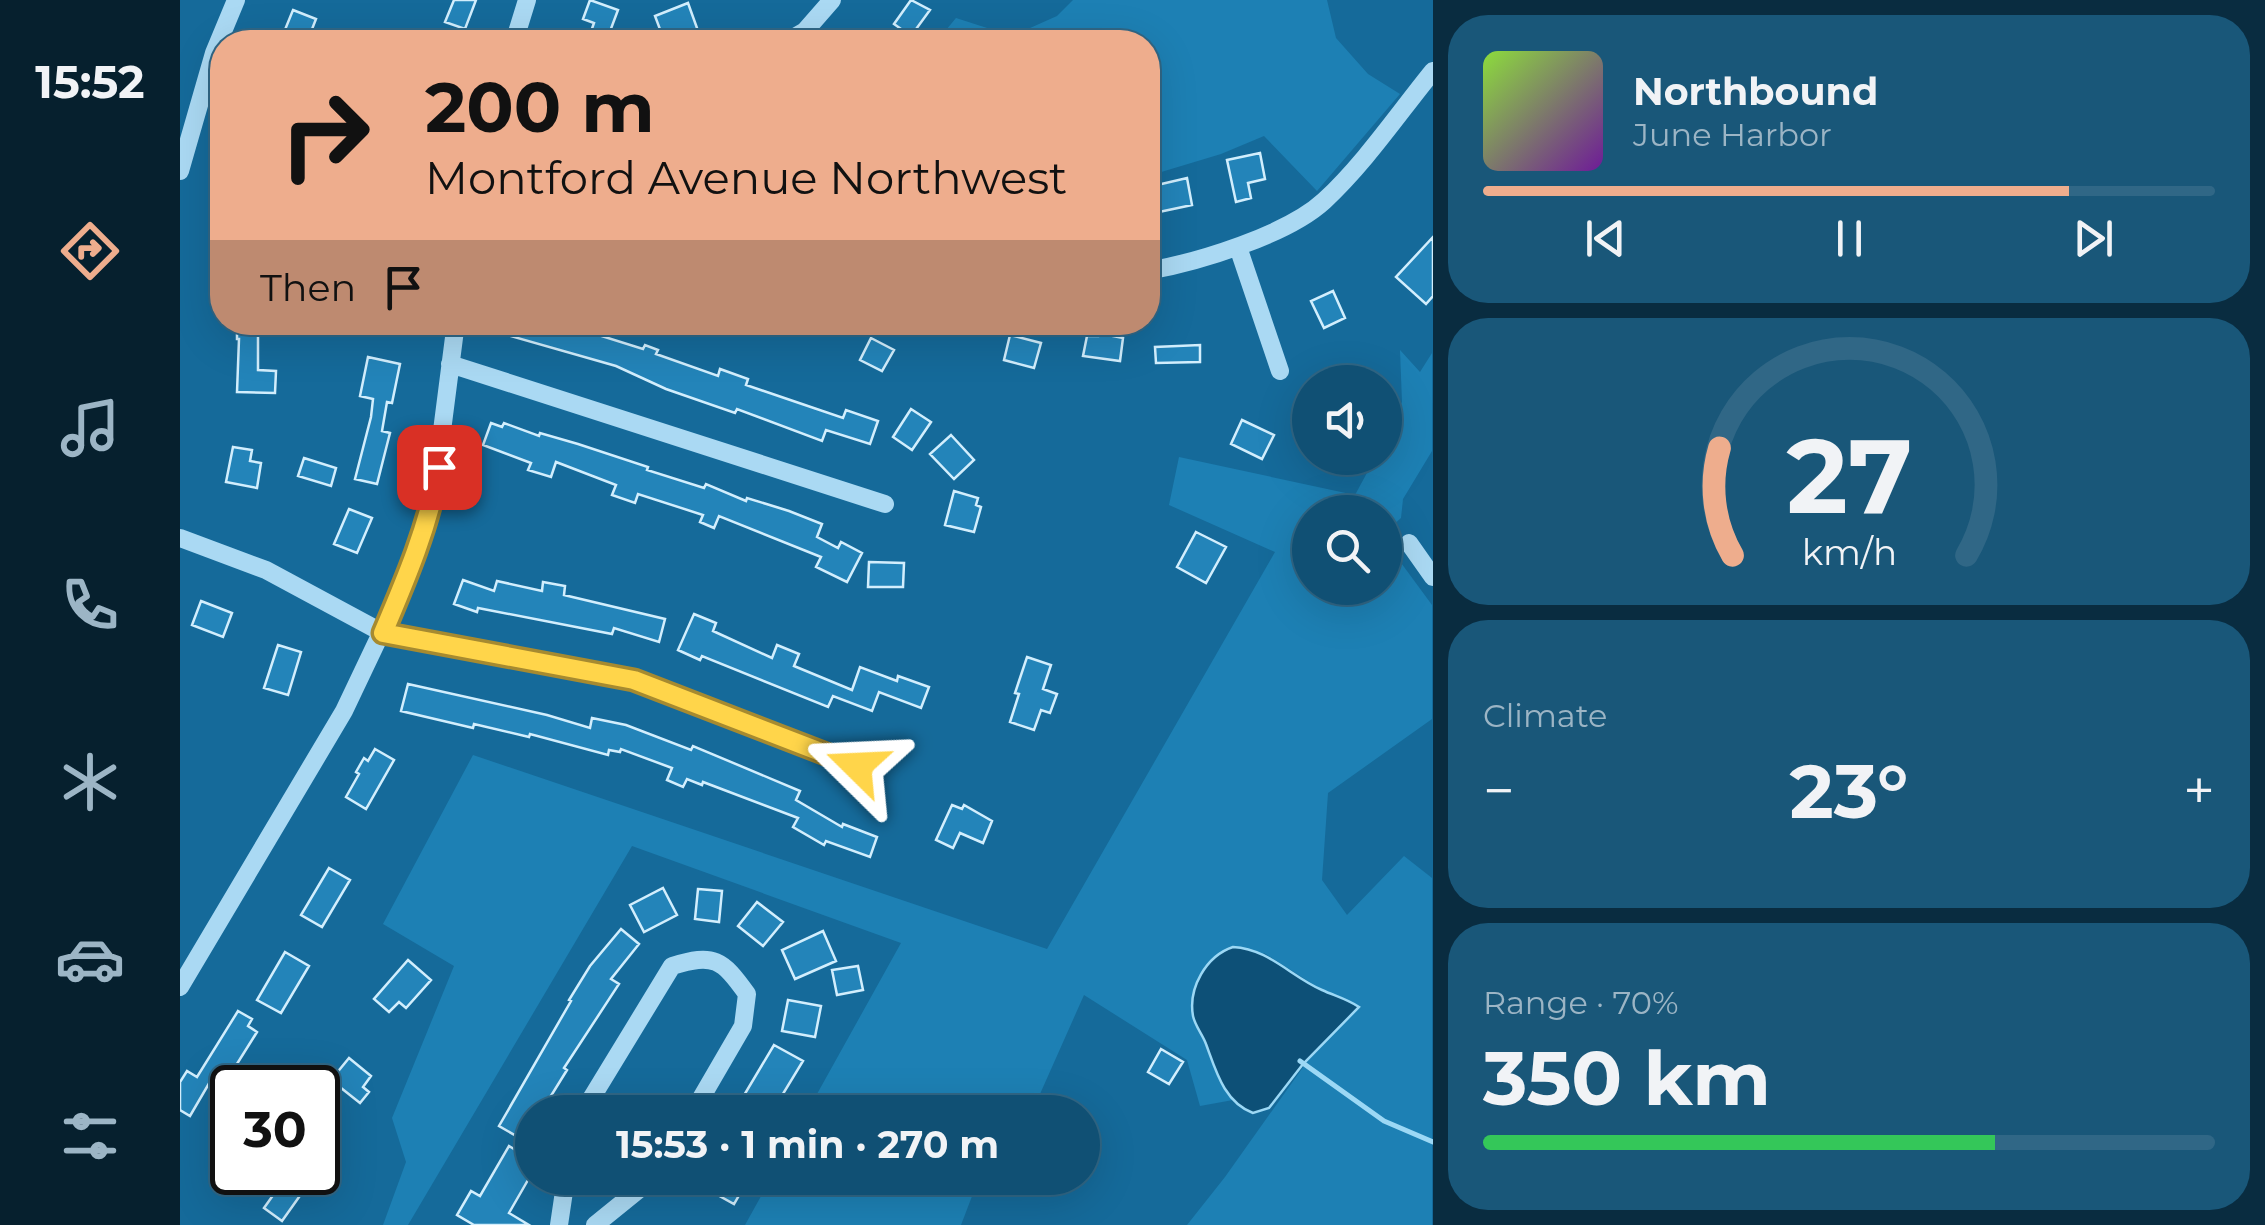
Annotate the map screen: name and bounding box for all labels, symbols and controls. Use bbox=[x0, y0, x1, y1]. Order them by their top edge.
text: 15:52 bbox=[35, 54, 145, 109]
text: 200 m bbox=[425, 64, 655, 150]
text: Northbound bbox=[1633, 68, 1878, 115]
icon: right bbox=[260, 70, 390, 200]
text: June Harbor bbox=[1633, 115, 1832, 154]
text: Montford Avenue Northwest bbox=[425, 150, 1067, 205]
icon: previous bbox=[1578, 211, 1633, 266]
icon: pause bbox=[1822, 211, 1877, 266]
icon: next bbox=[2066, 211, 2121, 266]
icon: directions bbox=[55, 216, 125, 286]
icon: arrive bbox=[376, 260, 431, 315]
text: Then bbox=[260, 264, 356, 311]
map controls bbox=[1292, 365, 1402, 605]
button: sound bbox=[1292, 365, 1402, 475]
icon: music bbox=[55, 393, 125, 463]
text: 27 bbox=[1786, 412, 1912, 539]
pin bbox=[397, 425, 482, 510]
icon: arrive bbox=[412, 440, 467, 495]
button: search bbox=[1292, 495, 1402, 605]
text: km/h bbox=[1801, 530, 1897, 574]
icon: phone bbox=[55, 570, 125, 640]
text: Climate bbox=[1483, 696, 1607, 735]
position arrow bbox=[805, 714, 909, 818]
text: 23° bbox=[1790, 745, 1908, 837]
icon: climate bbox=[55, 747, 125, 817]
text: − bbox=[1483, 757, 1515, 824]
text: + bbox=[2183, 757, 2215, 824]
icon: car bbox=[55, 924, 125, 994]
text: Range · 70% bbox=[1483, 983, 1679, 1022]
text: 350 km bbox=[1483, 1032, 1771, 1124]
speed limit sign: 30 bbox=[210, 1065, 340, 1195]
icon: filters bbox=[55, 1101, 125, 1171]
text: 15:53 · 1 min · 270 m bbox=[616, 1121, 999, 1168]

